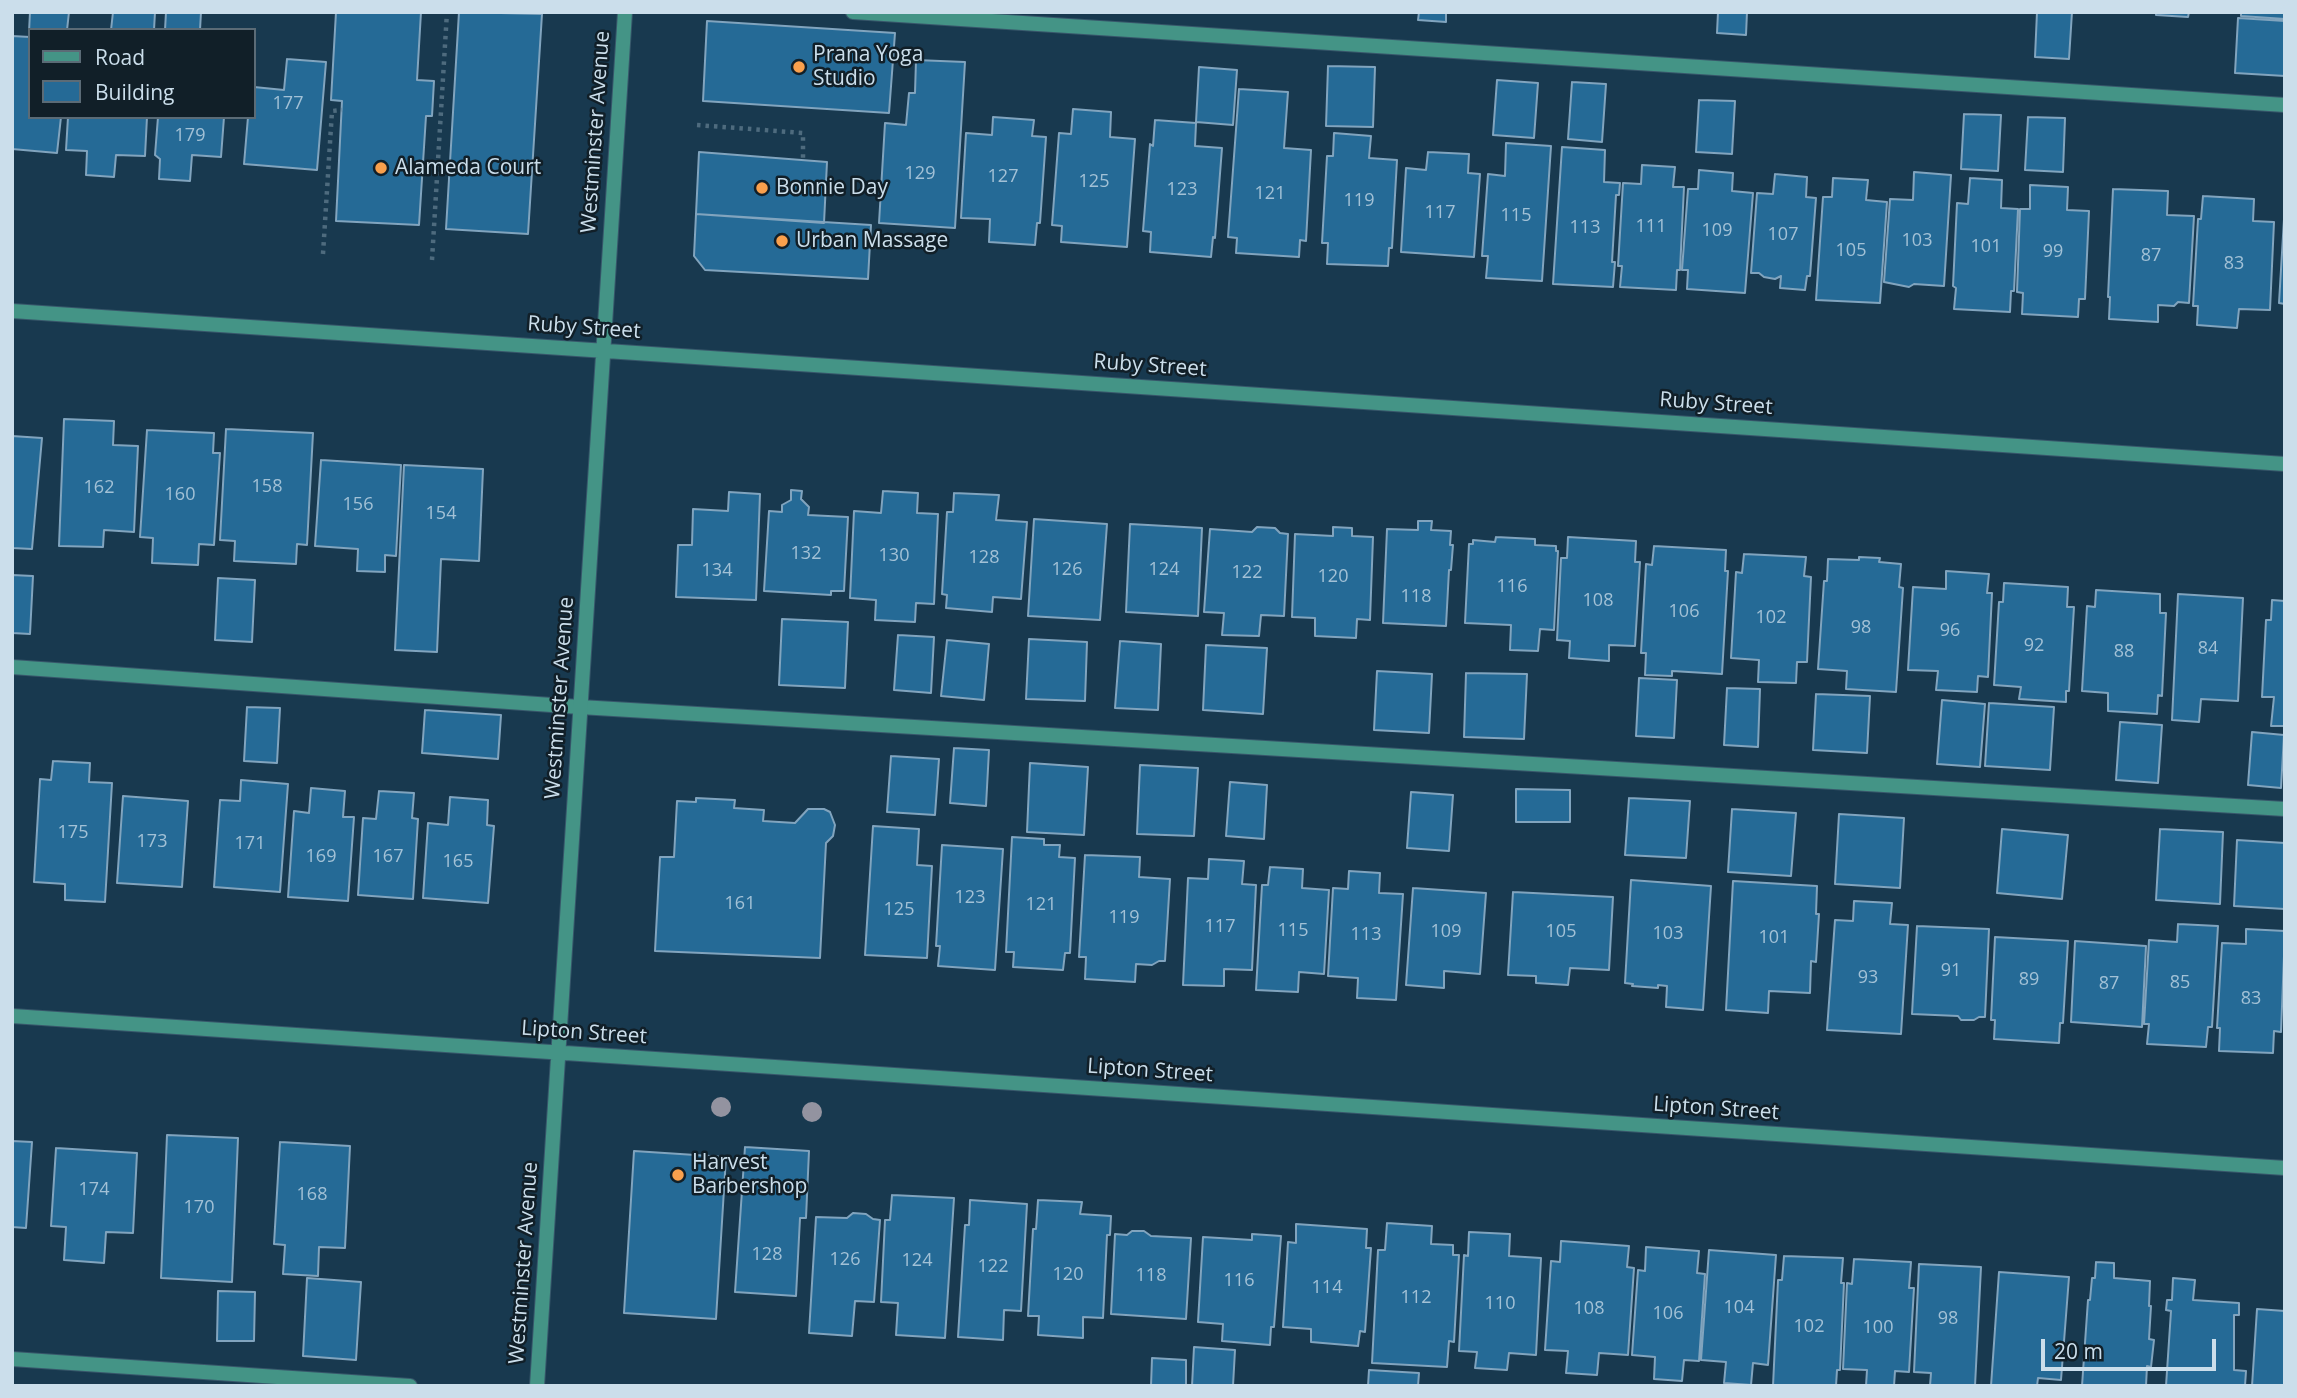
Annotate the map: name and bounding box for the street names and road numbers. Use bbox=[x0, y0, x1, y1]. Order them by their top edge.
street label: Westminster Avenue bbox=[576, 30, 616, 234]
street label: Ruby Street bbox=[527, 311, 641, 345]
street label: Ruby Street bbox=[1093, 349, 1207, 383]
street label: Ruby Street bbox=[1659, 387, 1773, 421]
street label: Westminster Avenue bbox=[540, 596, 580, 800]
street label: Lipton Street bbox=[520, 1016, 648, 1050]
street label: Lipton Street bbox=[1086, 1054, 1214, 1088]
street label: Lipton Street bbox=[1652, 1092, 1780, 1126]
street label: Westminster Avenue bbox=[504, 1161, 544, 1365]

